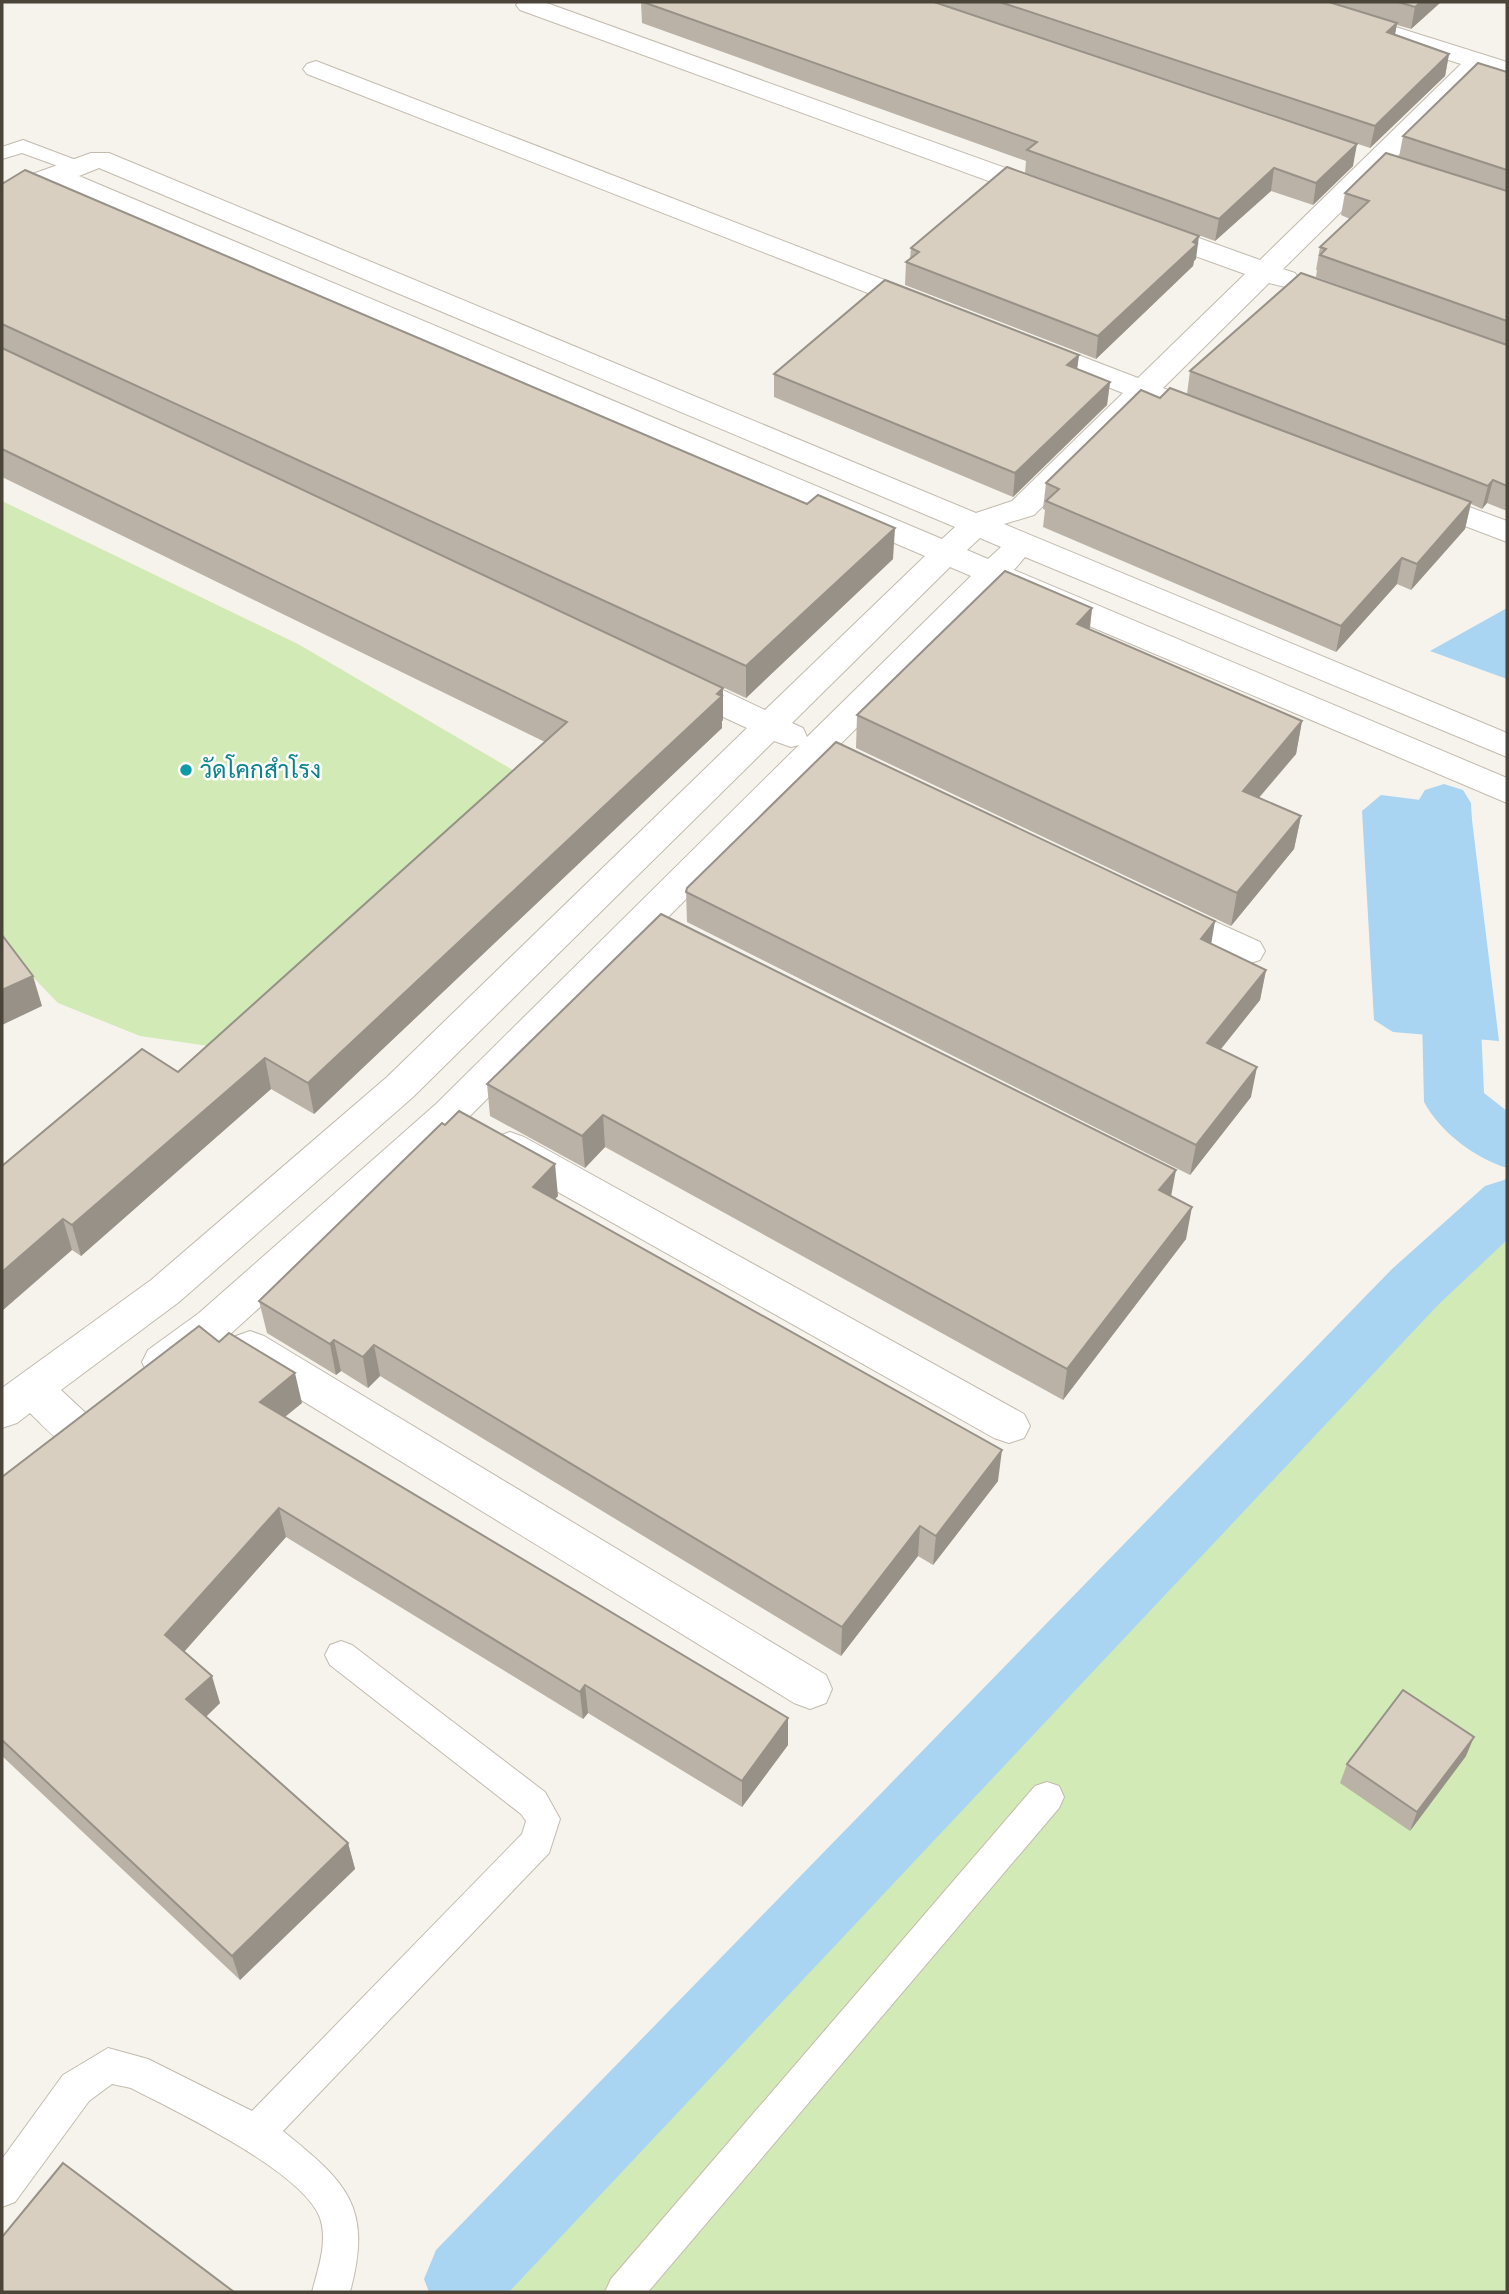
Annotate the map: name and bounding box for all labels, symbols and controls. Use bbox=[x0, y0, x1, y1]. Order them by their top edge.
place label: วัดโคกสำโรง bbox=[200, 754, 321, 785]
marker: วัดโคกสำโรง bbox=[178, 762, 194, 778]

